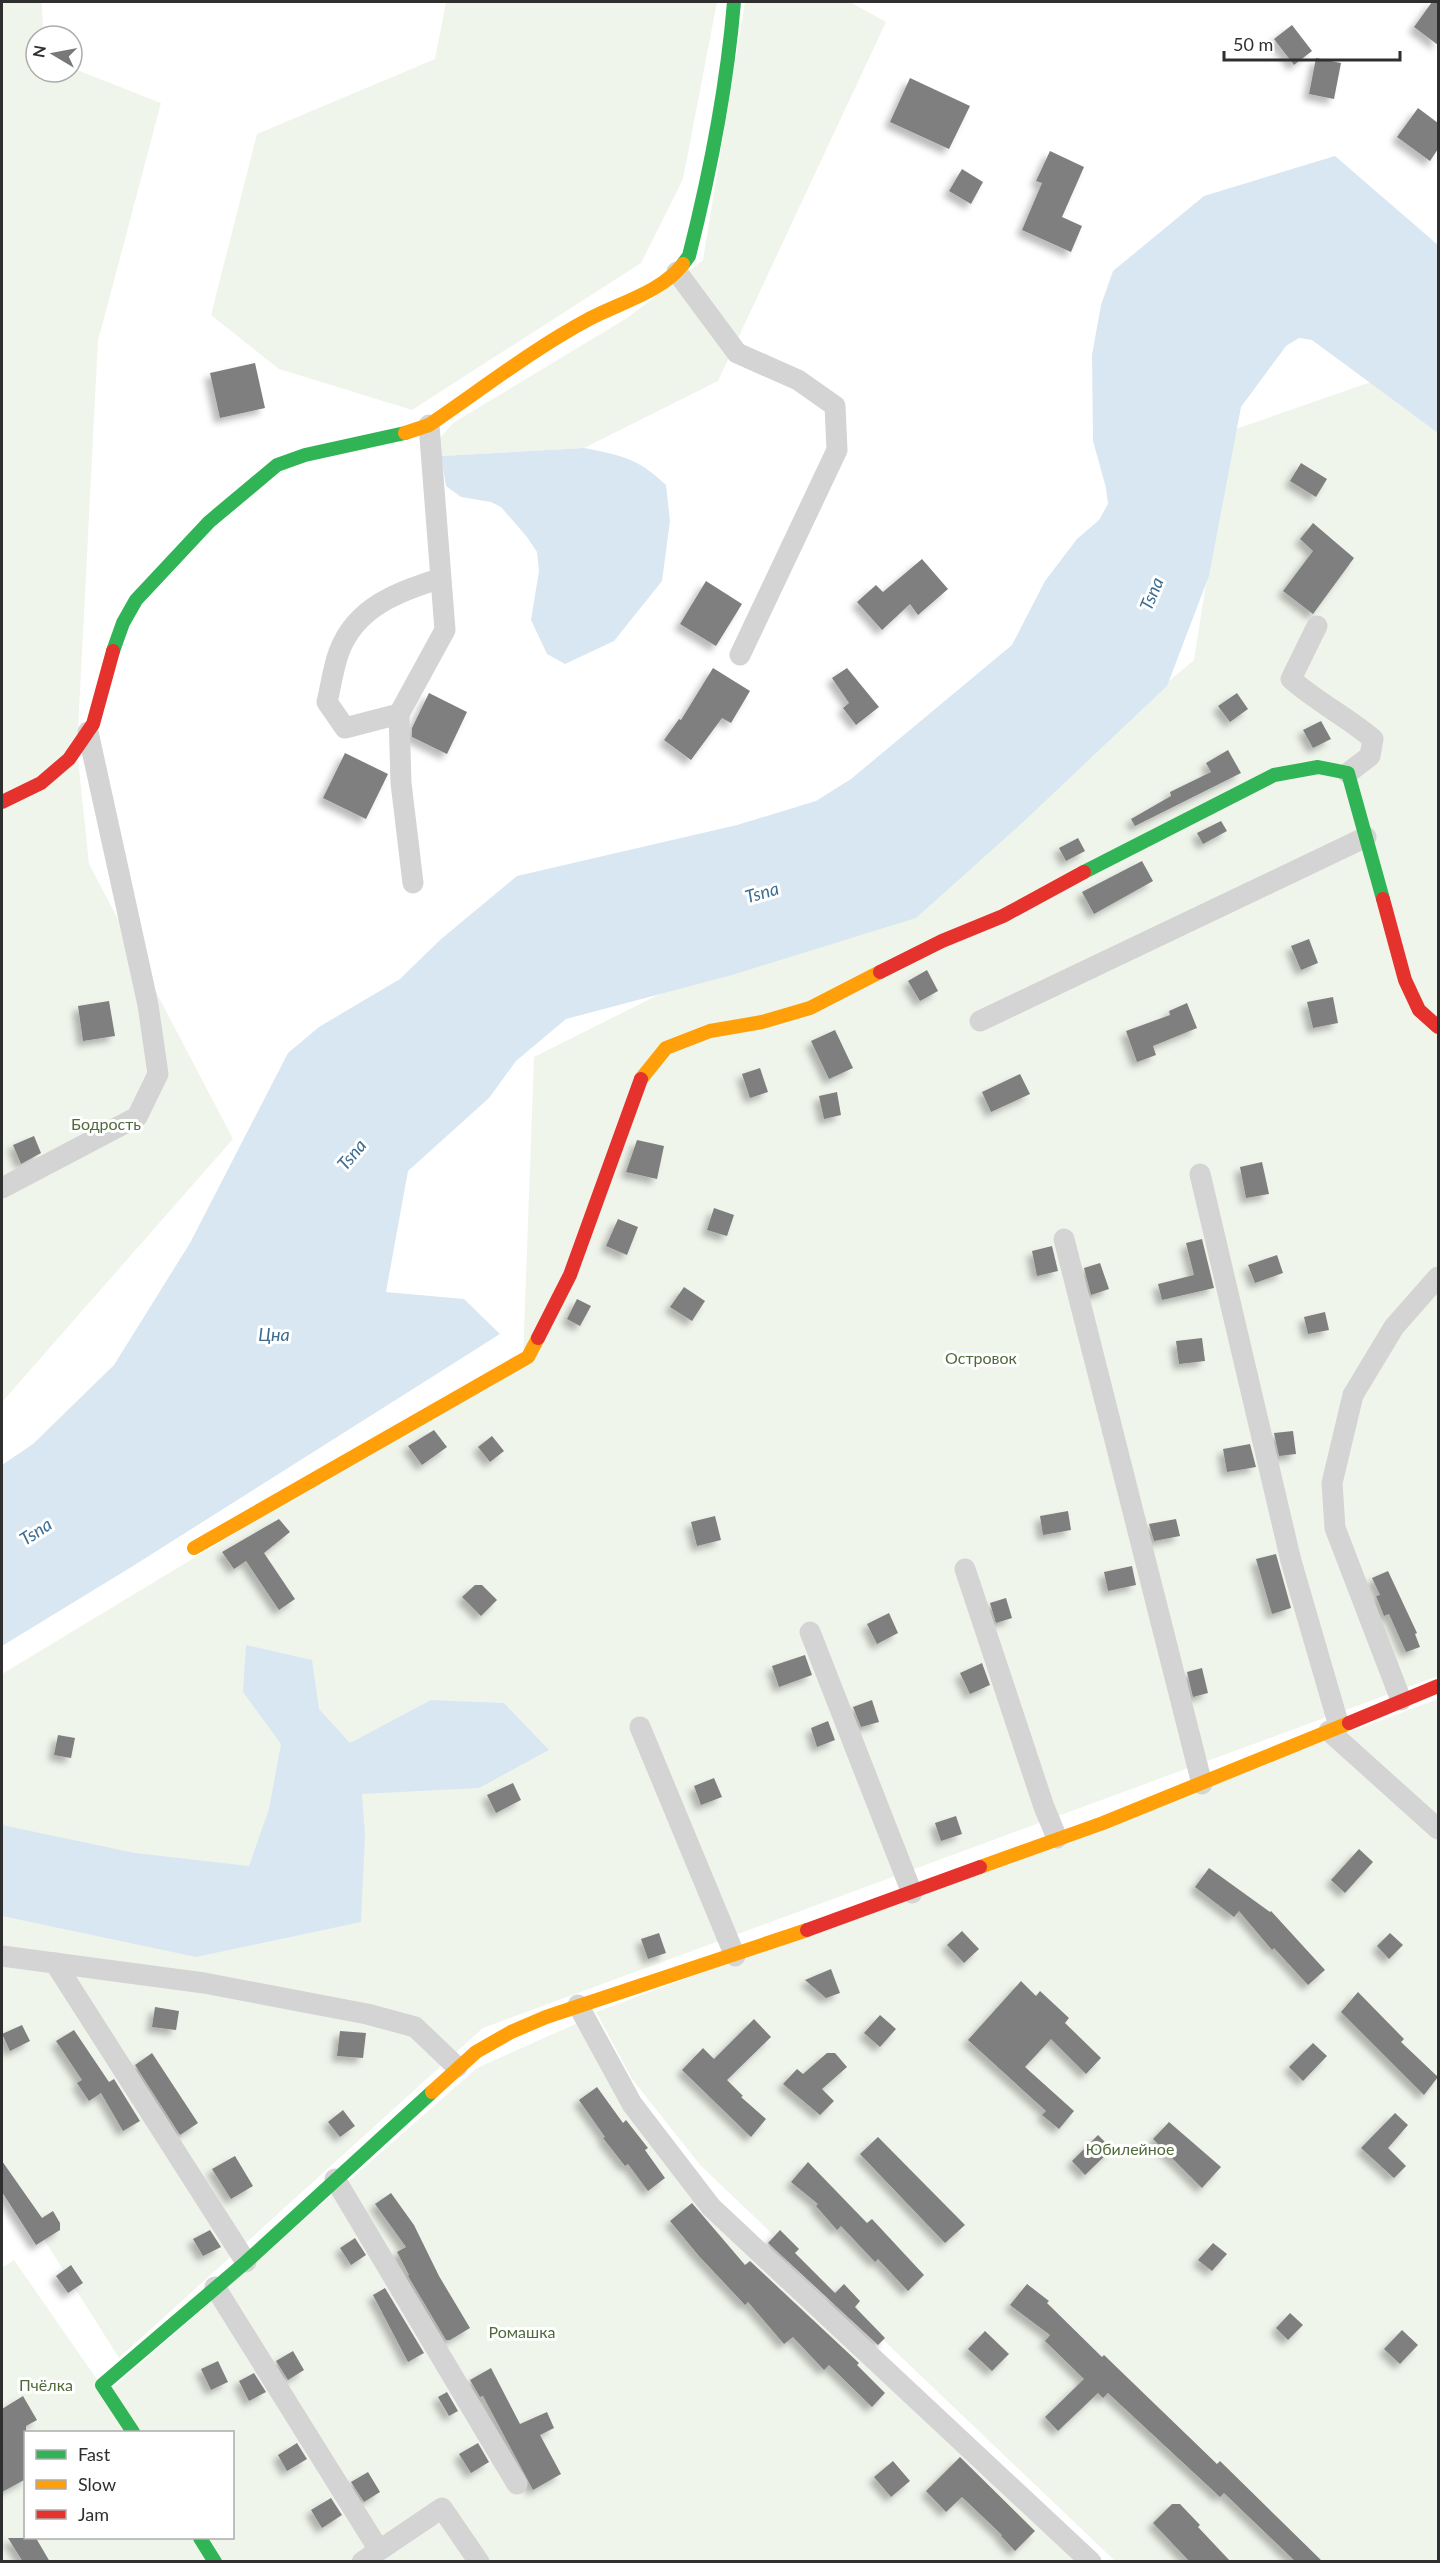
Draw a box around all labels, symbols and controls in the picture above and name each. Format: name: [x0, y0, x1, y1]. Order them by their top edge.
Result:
north arrow: [24, 24, 84, 84]
scale bar: [1224, 24, 1400, 62]
text: 50 m: [1233, 33, 1273, 55]
text: N: [28, 44, 49, 59]
water label: Tsna: [1134, 574, 1168, 614]
water label: Tsna: [742, 877, 781, 907]
park label: Бодрость: [71, 1114, 141, 1133]
water label: Tsna: [332, 1134, 371, 1174]
water label: Цна: [258, 1323, 290, 1345]
park label: Островок: [945, 1348, 1018, 1367]
water label: Tsna: [15, 1513, 56, 1550]
park label: Юбилейное: [1086, 2139, 1174, 2158]
park label: Ромашка: [489, 2322, 555, 2341]
park label: Пчёлка: [19, 2375, 73, 2394]
legend: [24, 2431, 234, 2539]
text: Fast: [78, 2443, 111, 2465]
text: Slow: [78, 2473, 116, 2495]
text: Jam: [78, 2503, 109, 2525]

